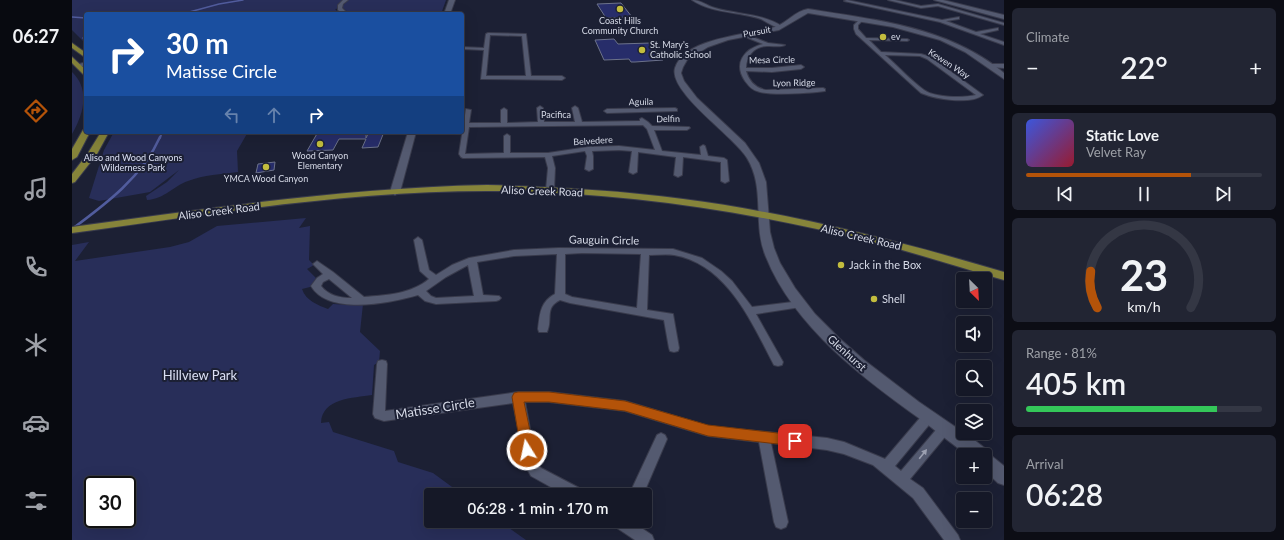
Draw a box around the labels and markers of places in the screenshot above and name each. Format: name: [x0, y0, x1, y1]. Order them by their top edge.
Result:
marker: Coast Hills Community Church: [615, 4, 625, 14]
place label: Coast Hills Community Church: [582, 15, 658, 36]
place label: ev: [891, 31, 901, 42]
marker: ev: [878, 32, 888, 42]
place label: St. Mary's Catholic School: [650, 39, 711, 60]
marker: St. Mary's Catholic School: [637, 45, 647, 55]
marker: Wood Canyon Elementary: [315, 139, 325, 149]
place label: Wood Canyon Elementary: [292, 150, 348, 171]
marker: YMCA Wood Canyon: [261, 162, 271, 172]
place label: YMCA Wood Canyon: [224, 173, 308, 184]
place label: Jack in the Box: [849, 258, 922, 271]
marker: Jack in the Box: [836, 260, 846, 270]
place label: Shell: [882, 292, 905, 305]
marker: Shell: [869, 294, 879, 304]
pin: [778, 424, 812, 458]

